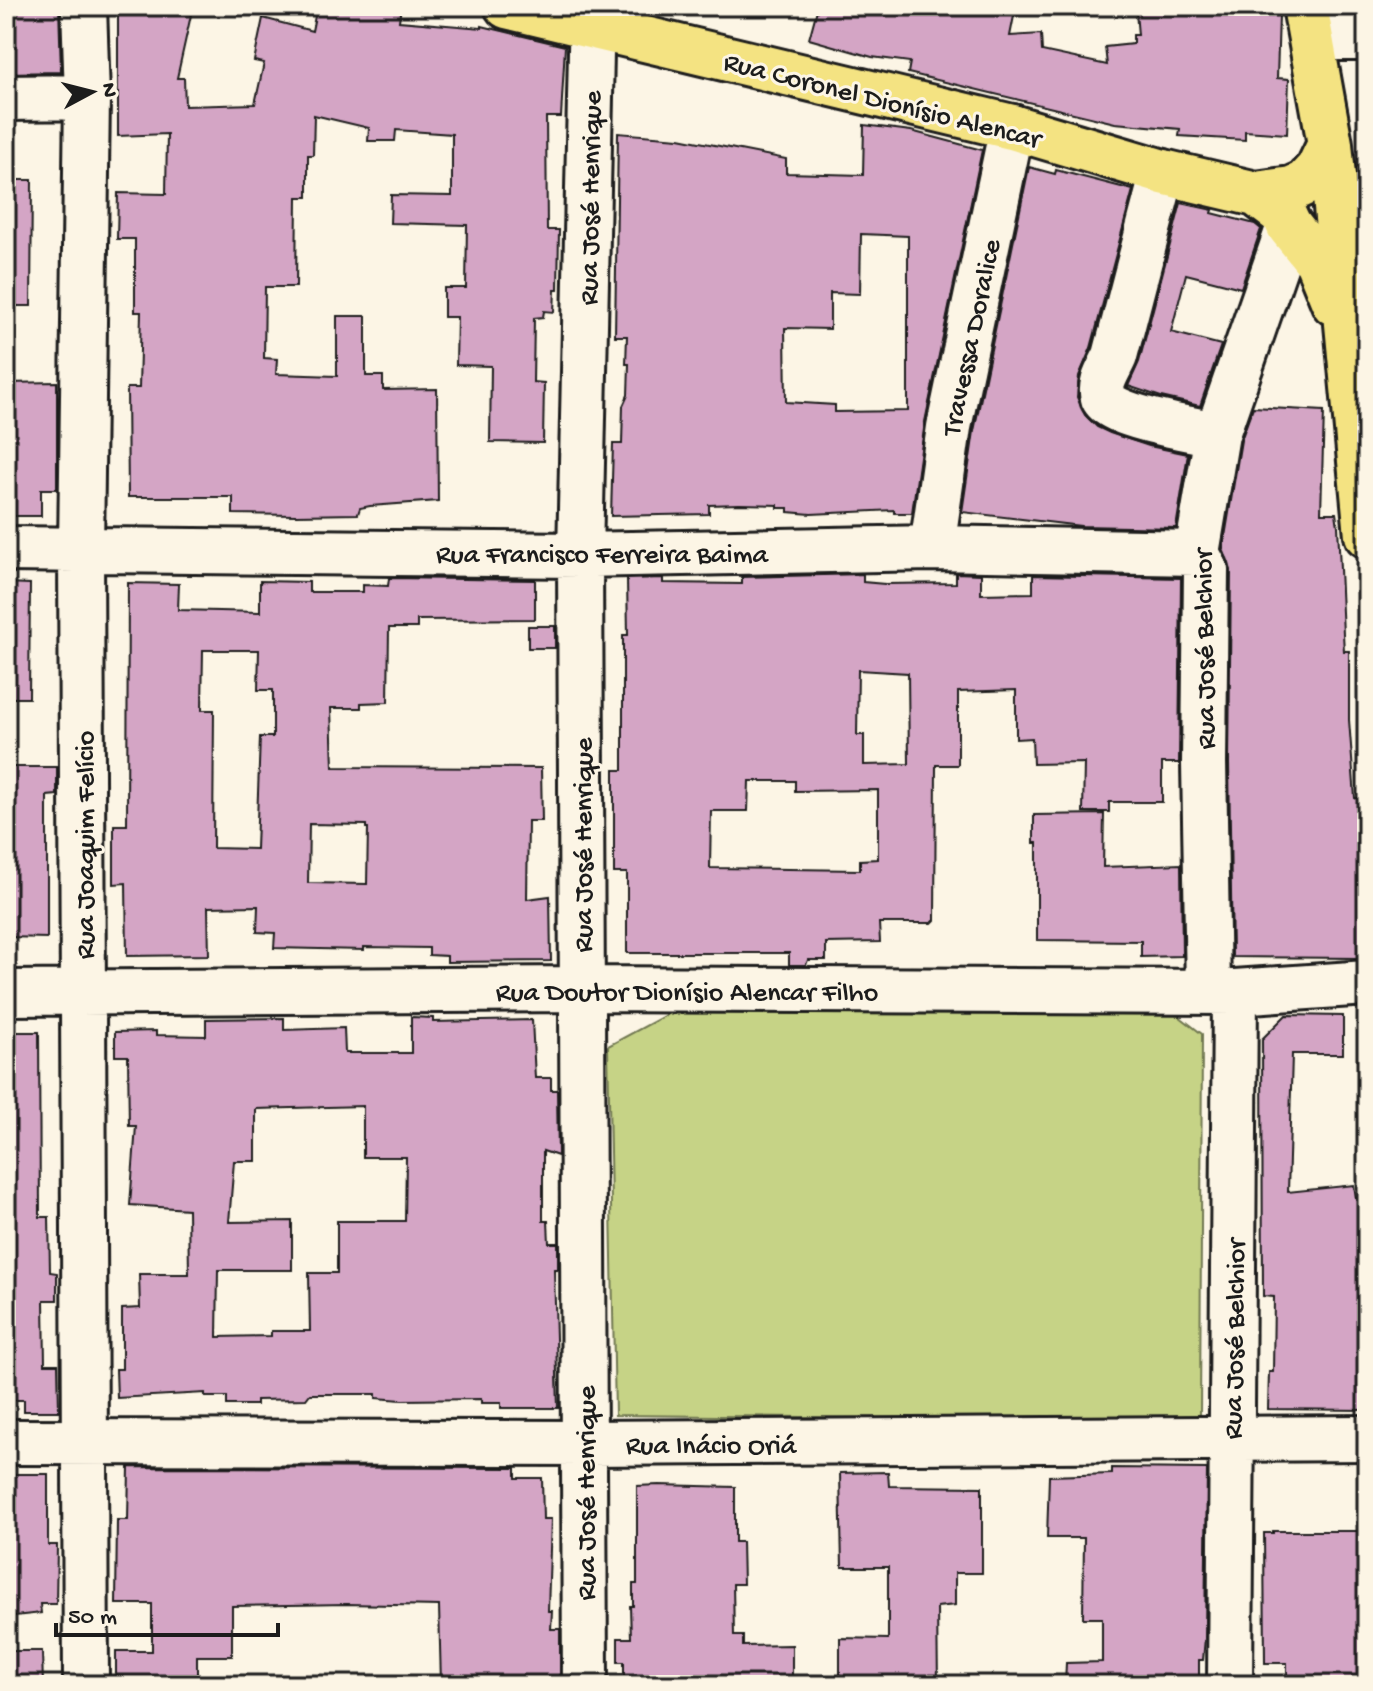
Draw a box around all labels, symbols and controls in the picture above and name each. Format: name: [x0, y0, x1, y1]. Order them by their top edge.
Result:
street label: Rua Coronel Dionísio Alencar: [720, 47, 1046, 158]
north arrow: [52, 52, 132, 132]
text: N: [94, 81, 122, 99]
street label: Rua José Henrique: [574, 90, 611, 306]
street label: Travessa Doralice: [936, 236, 1010, 441]
street label: Rua Francisco Ferreira Baima: [436, 540, 770, 573]
street label: Rua José Belchior: [1188, 546, 1225, 750]
street label: Rua Joaquim Felício: [71, 731, 104, 959]
street label: Rua José Henrique: [569, 737, 602, 952]
street label: Rua Doutor Dionísio Alencar Filho: [496, 978, 878, 1011]
street label: Rua José Belchior: [1218, 1236, 1255, 1440]
street label: Rua José Henrique: [572, 1385, 605, 1600]
street label: Rua Inácio Oriá: [626, 1431, 798, 1464]
scale bar: [56, 1587, 278, 1637]
text: 50 m: [68, 1604, 117, 1633]

